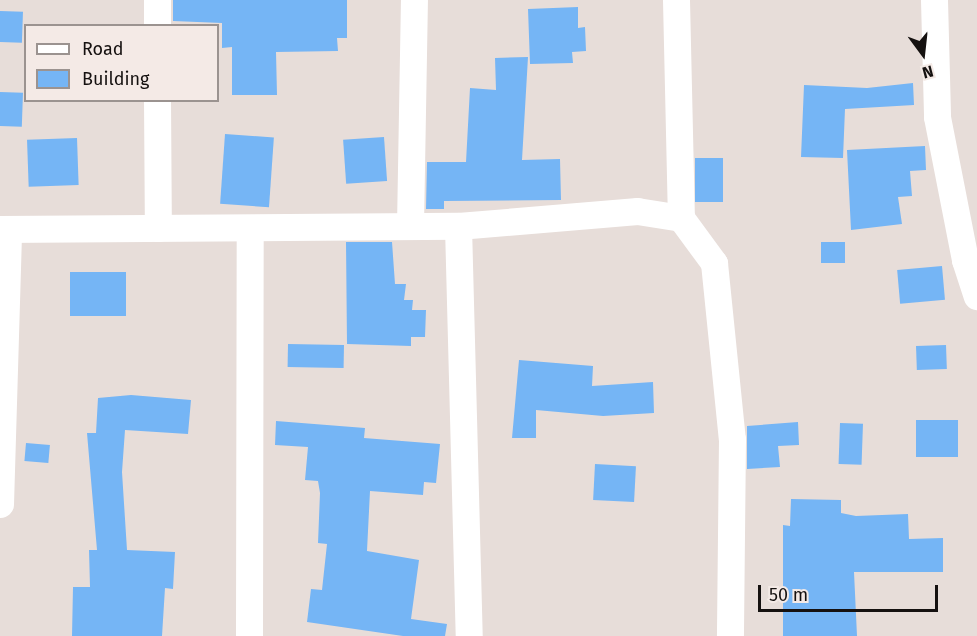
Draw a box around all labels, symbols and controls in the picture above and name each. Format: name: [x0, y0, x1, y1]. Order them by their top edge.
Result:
legend: [24, 24, 219, 102]
north arrow: [893, 24, 953, 84]
text: Road: [82, 38, 124, 60]
text: N: [920, 61, 935, 82]
text: Building: [82, 68, 149, 90]
scale bar: [761, 573, 941, 611]
text: 50 m: [769, 584, 808, 606]

